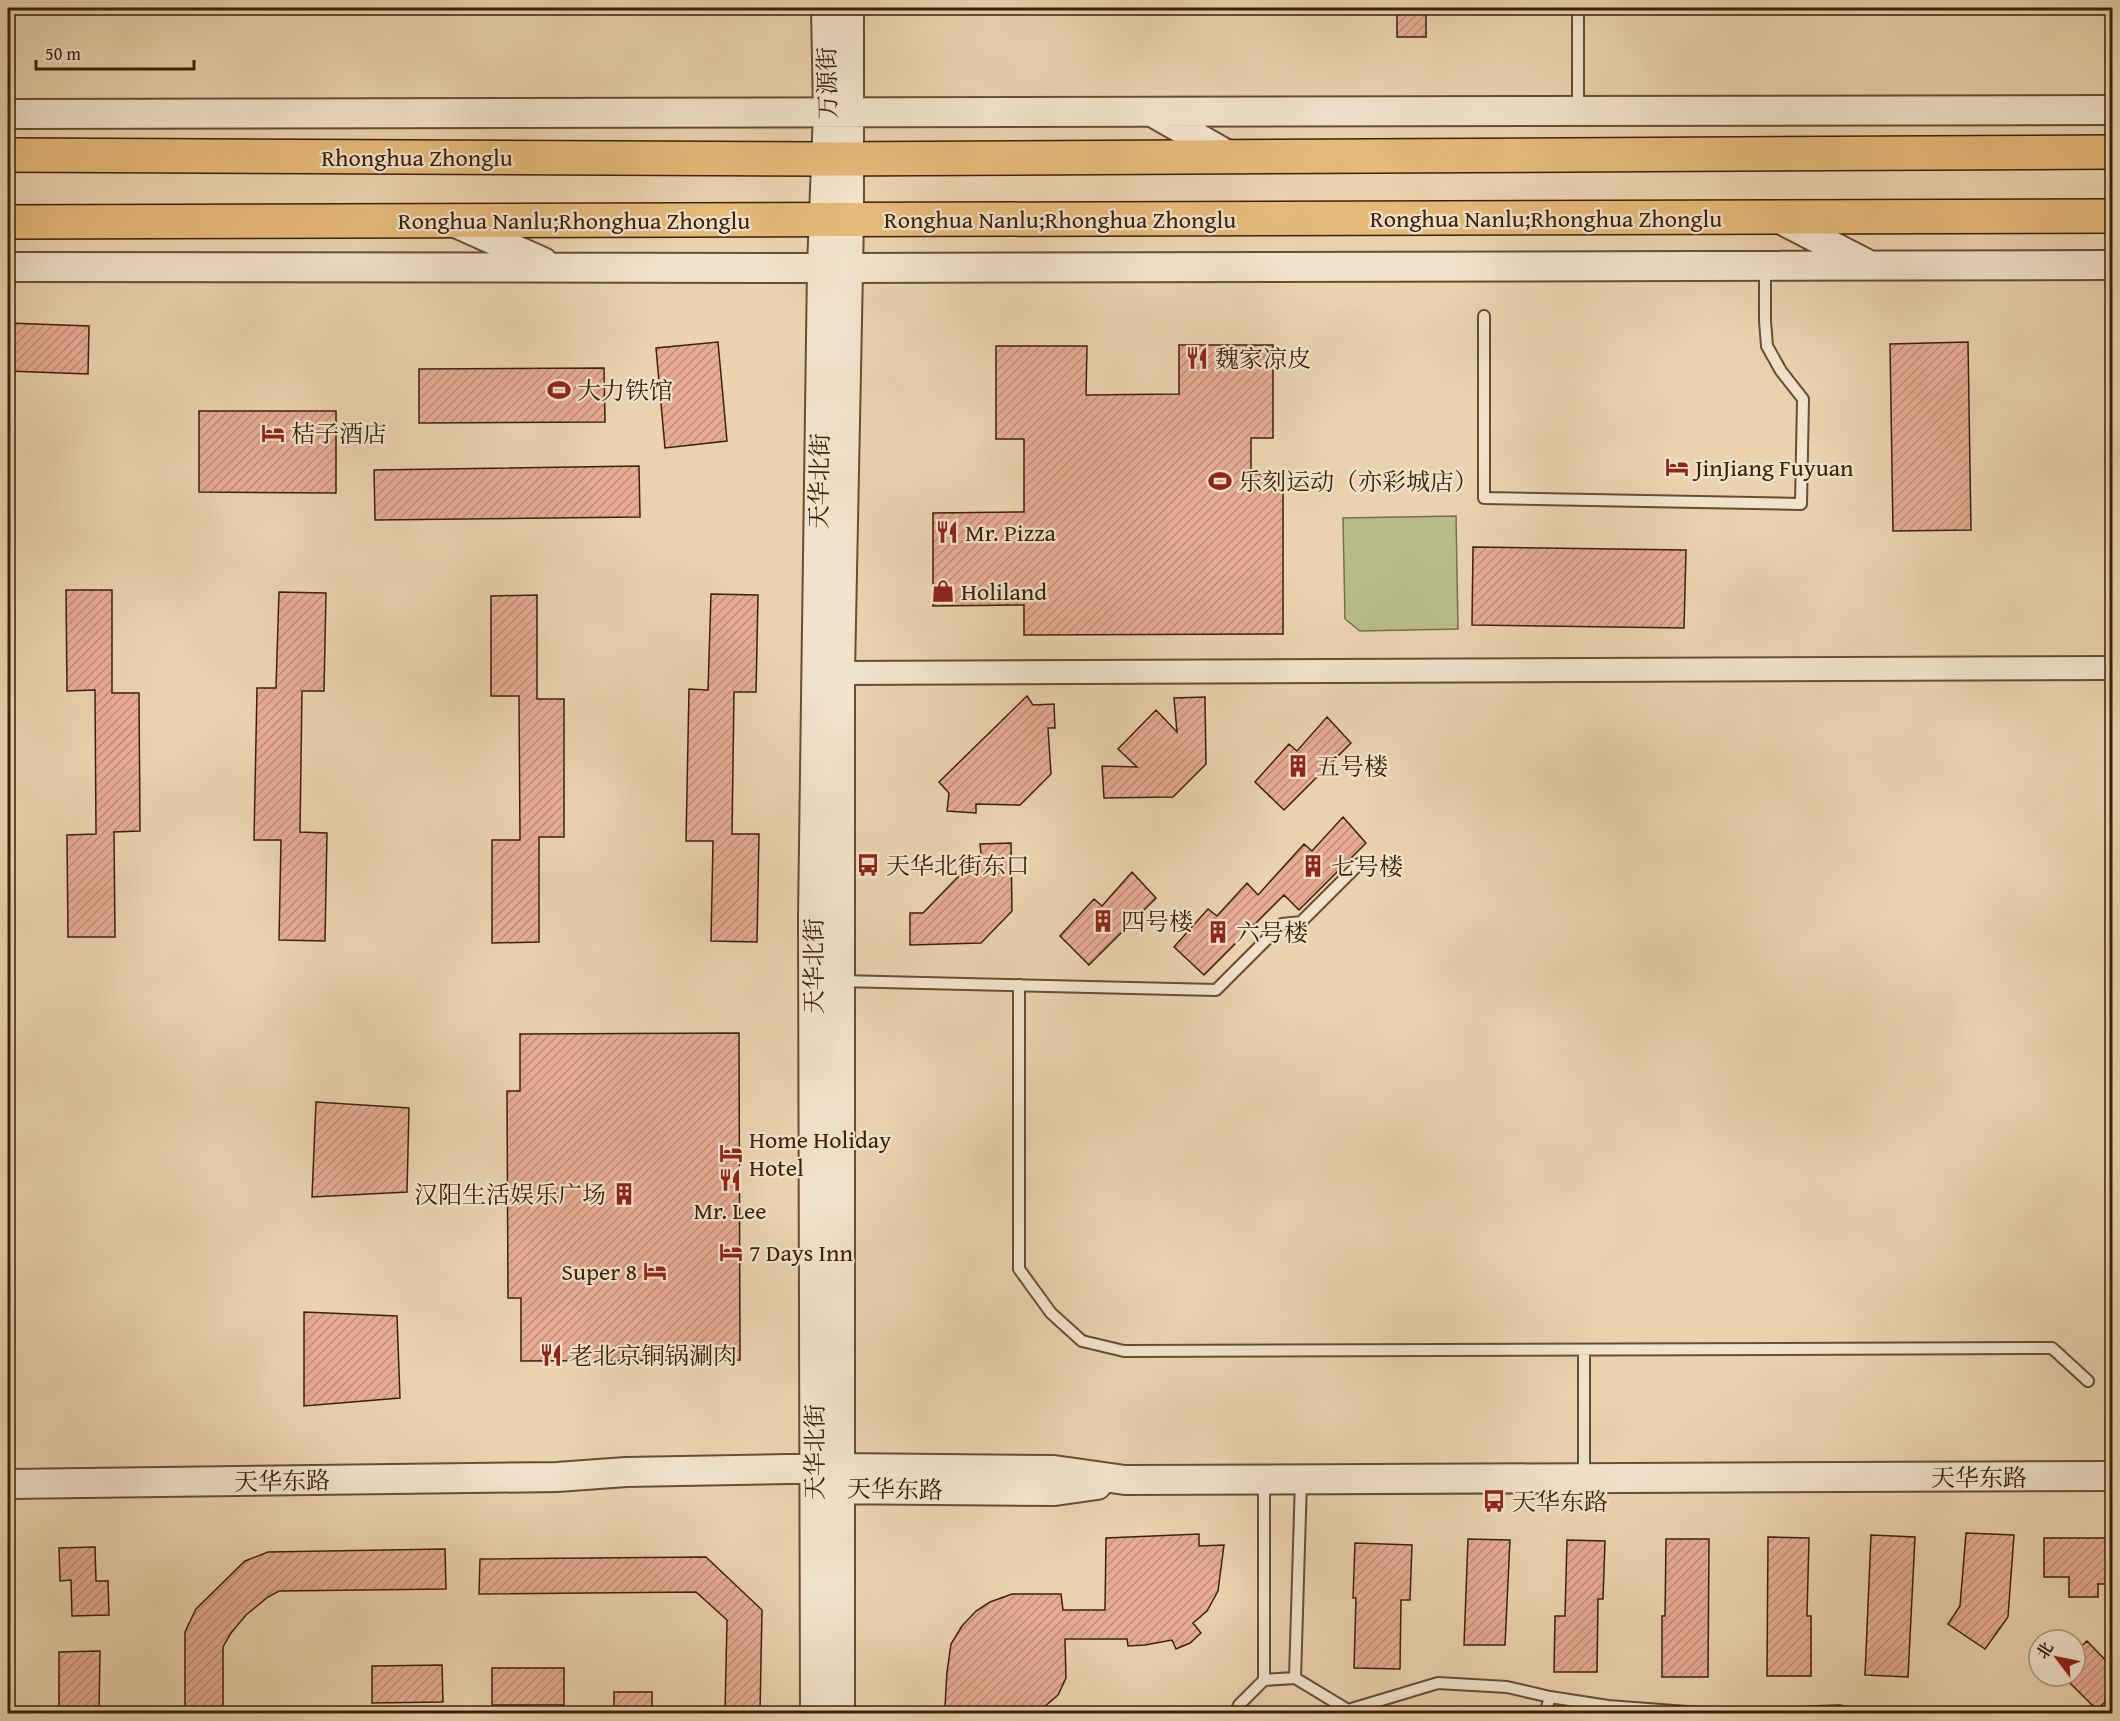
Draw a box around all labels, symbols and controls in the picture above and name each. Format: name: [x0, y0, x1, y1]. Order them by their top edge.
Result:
scale bar: [36, 33, 194, 71]
text: 50 m: [45, 40, 81, 67]
street label: 万源街: [809, 47, 845, 119]
street label: Rhonghua Zhonglu: [321, 140, 513, 175]
street label: Ronghua Nanlu;Rhonghua Zhonglu: [1370, 201, 1722, 236]
street label: Ronghua Nanlu;Rhonghua Zhonglu: [884, 202, 1236, 237]
street label: Ronghua Nanlu;Rhonghua Zhonglu: [398, 203, 750, 238]
place label: 魏家凉皮: [1215, 341, 1311, 376]
restaurant icon: 魏家凉皮: [1184, 345, 1210, 371]
place label: 大力铁馆: [577, 373, 673, 408]
sports icon: 大力铁馆: [546, 377, 572, 403]
place label: 桔子酒店: [291, 416, 387, 451]
hotel icon: 桔子酒店: [260, 420, 286, 446]
street label: 天华北街: [801, 433, 837, 529]
place label: JinJiang Fuyuan: [1692, 450, 1854, 485]
hotel icon: JinJiang Fuyuan: [1664, 454, 1690, 480]
place label: 乐刻运动（亦彩城店）: [1238, 464, 1478, 499]
sports icon: 乐刻运动（亦彩城店）: [1207, 468, 1233, 494]
place label: Mr. Pizza: [965, 515, 1057, 550]
restaurant icon: Mr. Pizza: [934, 519, 960, 545]
place label: Holiland: [961, 574, 1047, 609]
shop icon: Holiland: [930, 578, 956, 604]
place label: 五号楼: [1316, 749, 1388, 784]
building icon: 五号楼: [1285, 753, 1311, 779]
place label: 天华北街东口: [886, 848, 1030, 883]
place label: 七号楼: [1331, 849, 1403, 884]
bus stop icon: 天华北街东口: [855, 852, 881, 878]
building icon: 七号楼: [1300, 853, 1326, 879]
place label: 四号楼: [1121, 904, 1193, 939]
building icon: 四号楼: [1090, 908, 1116, 934]
place label: 六号楼: [1236, 915, 1308, 950]
street label: 天华北街: [796, 918, 831, 1014]
building icon: 六号楼: [1205, 919, 1231, 945]
place label: Home Holiday Hotel: [749, 1122, 891, 1185]
hotel icon: Home Holiday Hotel: [718, 1140, 744, 1166]
restaurant icon: Mr. Lee: [717, 1167, 743, 1193]
place label: 汉阳生活娱乐广场: [414, 1177, 606, 1212]
building icon: 汉阳生活娱乐广场: [611, 1181, 637, 1207]
place label: Mr. Lee: [693, 1193, 767, 1228]
place label: 7 Days Inn: [749, 1235, 853, 1270]
hotel icon: 7 Days Inn: [718, 1239, 744, 1265]
place label: Super 8: [561, 1254, 637, 1289]
hotel icon: Super 8: [642, 1258, 668, 1284]
place label: 老北京铜锅涮肉: [569, 1338, 737, 1373]
restaurant icon: 老北京铜锅涮肉: [538, 1342, 564, 1368]
street label: 天华北街: [797, 1404, 832, 1500]
street label: 天华东路: [1931, 1460, 2027, 1495]
street label: 天华东路: [234, 1463, 330, 1499]
street label: 天华东路: [847, 1471, 943, 1507]
place label: 天华东路: [1512, 1484, 1608, 1519]
bus stop icon: 天华东路: [1481, 1488, 1507, 1514]
north arrow: [2027, 1628, 2087, 1688]
text: 北: [2030, 1637, 2059, 1663]

